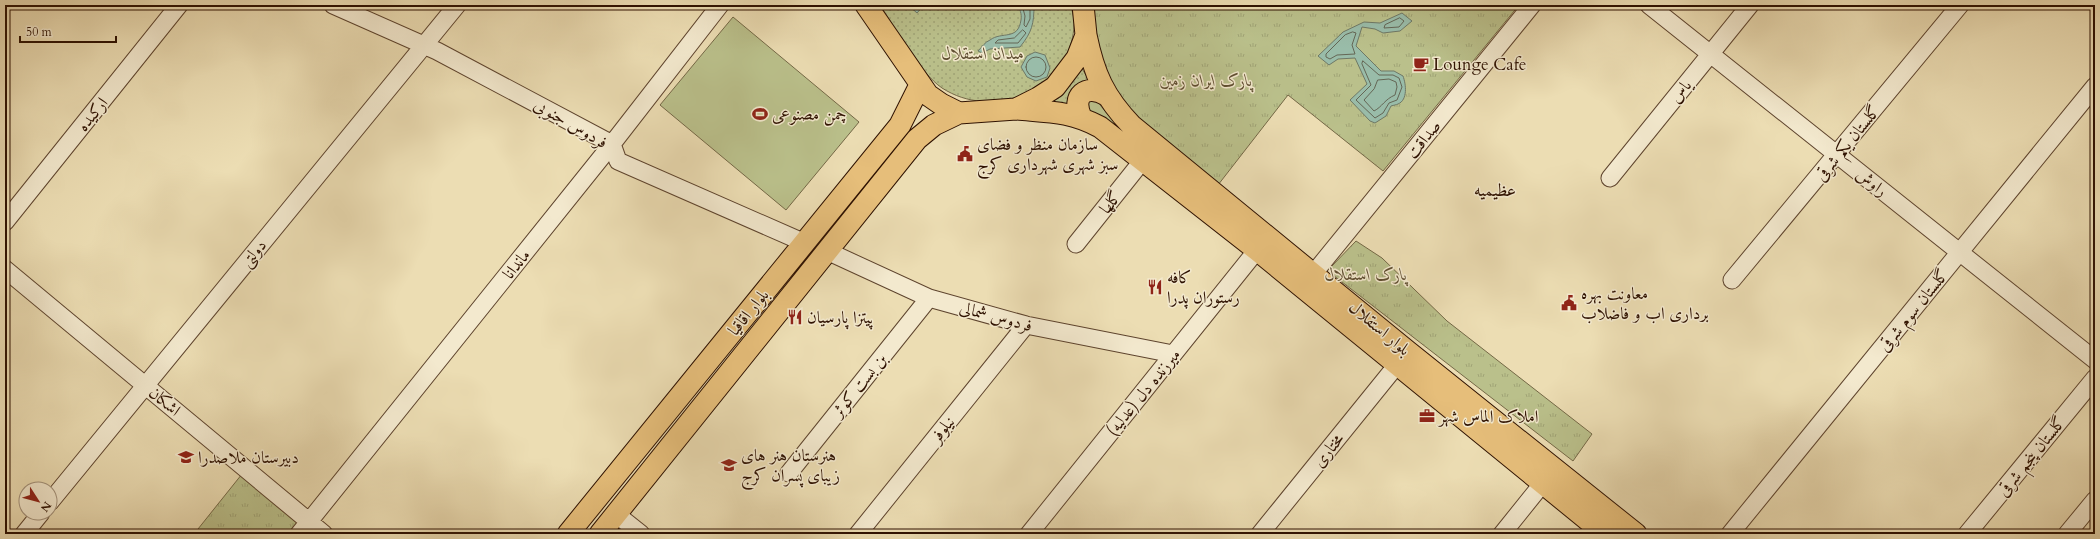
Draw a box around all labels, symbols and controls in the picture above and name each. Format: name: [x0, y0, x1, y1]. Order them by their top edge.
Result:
scale bar: [20, 18, 116, 44]
text: 50 m: [26, 24, 53, 40]
park label: میدان استقلال: [942, 42, 1024, 65]
place label: Lounge Cafe: [1433, 53, 1527, 76]
cafe icon: Lounge Cafe: [1412, 55, 1430, 73]
park label: پارک ایران زمین: [1160, 69, 1254, 93]
street label: یاس: [1664, 74, 1697, 108]
street label: ارکیده: [72, 92, 113, 136]
street label: فردوس جنوبی: [529, 93, 612, 155]
street label: گلستان یکم شرقی: [1809, 100, 1888, 189]
place label: چمن مصنوعی: [772, 103, 847, 126]
sports icon: چمن مصنوعی: [751, 105, 769, 123]
street label: صداقت: [1401, 115, 1446, 163]
place label: سازمان منظر و فضای سبز شهری شهرداری کرج: [977, 133, 1118, 179]
public building icon: سازمان منظر و فضای سبز شهری شهرداری کرج: [956, 145, 974, 163]
street label: راوش: [1851, 163, 1892, 202]
district label: عظیمیه: [1474, 178, 1516, 203]
street label: گلها: [1094, 186, 1127, 219]
street label: دولتی: [235, 235, 272, 272]
street label: ماندانا: [497, 244, 536, 284]
park label: پارک استقلال: [1325, 263, 1409, 287]
street label: گلستان سوم شرقی: [1873, 264, 1956, 358]
place label: کافه رستوران پدرا: [1167, 266, 1240, 309]
restaurant icon: کافه رستوران پدرا: [1146, 278, 1164, 296]
place label: معاونت بهره برداری اب و فاضلاب: [1581, 282, 1708, 325]
street label: بلوار اقاقیا: [723, 284, 774, 340]
public building icon: معاونت بهره برداری اب و فاضلاب: [1560, 294, 1578, 312]
street label: فردوس شمالی: [957, 296, 1035, 337]
street label: بلوار استقلال: [1344, 296, 1415, 361]
place label: پیتزا پارسیان: [807, 306, 874, 330]
restaurant icon: پیتزا پارسیان: [786, 308, 804, 326]
street label: میرزنده دل (عدلیه): [1101, 344, 1186, 441]
street label: بن بست کوثر: [825, 348, 892, 424]
street label: اشکان: [144, 381, 186, 422]
place label: املاک الماس شهر: [1437, 405, 1539, 428]
office icon: املاک الماس شهر: [1418, 407, 1436, 425]
street label: نیلوفر: [923, 411, 960, 449]
street label: گلستان پنجم شرقی: [1992, 411, 2074, 504]
street label: مختاری: [1307, 428, 1350, 472]
place label: هنرستان هنر های زیبای پسران کرج: [741, 444, 840, 490]
place label: دبیرستان ملاصدرا: [198, 446, 299, 469]
school or university icon: دبیرستان ملاصدرا: [177, 448, 195, 466]
school or university icon: هنرستان هنر های زیبای پسران کرج: [720, 456, 738, 474]
north arrow: [18, 481, 58, 521]
text: N: [37, 498, 55, 515]

